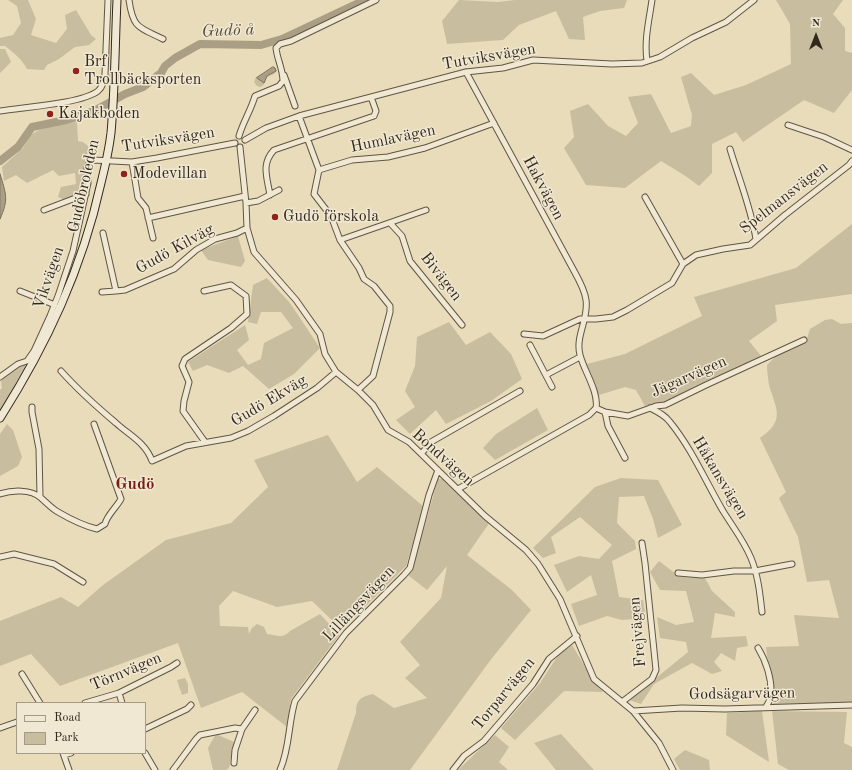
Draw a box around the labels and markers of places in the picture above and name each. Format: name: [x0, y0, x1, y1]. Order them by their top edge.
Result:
place label: Brf Trollbäcksporten: [84, 52, 201, 90]
marker: Brf Trollbäcksporten: [71, 66, 81, 76]
place label: Kajakboden: [58, 104, 140, 124]
marker: Kajakboden: [45, 109, 55, 119]
place label: Modevillan: [132, 164, 207, 184]
marker: Modevillan: [119, 169, 129, 179]
place label: Gudö förskola: [283, 207, 379, 227]
marker: Gudö förskola: [270, 212, 280, 222]

